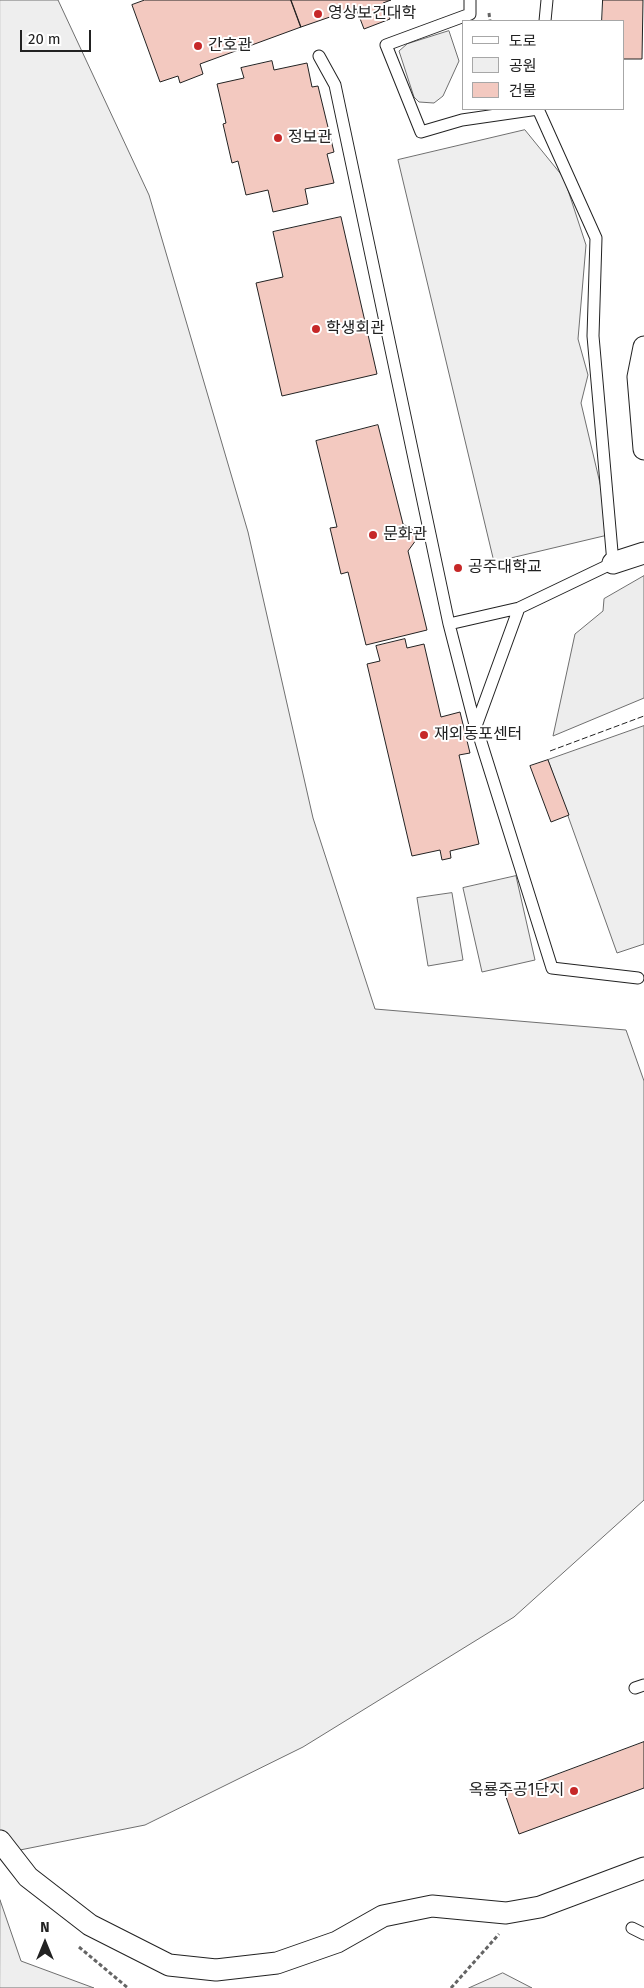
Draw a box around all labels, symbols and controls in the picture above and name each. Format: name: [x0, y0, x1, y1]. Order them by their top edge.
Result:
place label: 영상보건대학: [328, 4, 416, 24]
marker: 영상보건대학: [312, 8, 324, 20]
scale bar: [22, 20, 94, 52]
legend: [462, 20, 624, 110]
text: 20 m: [28, 30, 61, 48]
text: 도로: [509, 32, 537, 50]
place label: 간호관: [208, 36, 252, 56]
marker: 간호관: [192, 40, 204, 52]
text: 공원: [509, 57, 537, 75]
text: 건물: [509, 82, 537, 100]
place label: 정보관: [288, 128, 332, 148]
marker: 정보관: [272, 132, 284, 144]
place label: 학생회관: [326, 319, 385, 339]
marker: 학생회관: [310, 323, 322, 335]
place label: 문화관: [383, 525, 427, 545]
marker: 문화관: [367, 529, 379, 541]
place label: 공주대학교: [468, 558, 542, 578]
marker: 공주대학교: [452, 562, 464, 574]
place label: 재외동포센터: [434, 725, 522, 745]
marker: 재외동포센터: [418, 729, 430, 741]
place label: 옥룡주공1단지: [469, 1781, 564, 1801]
marker: 옥룡주공1단지: [568, 1785, 580, 1797]
north arrow: [20, 1918, 70, 1968]
text: N: [40, 1919, 50, 1936]

